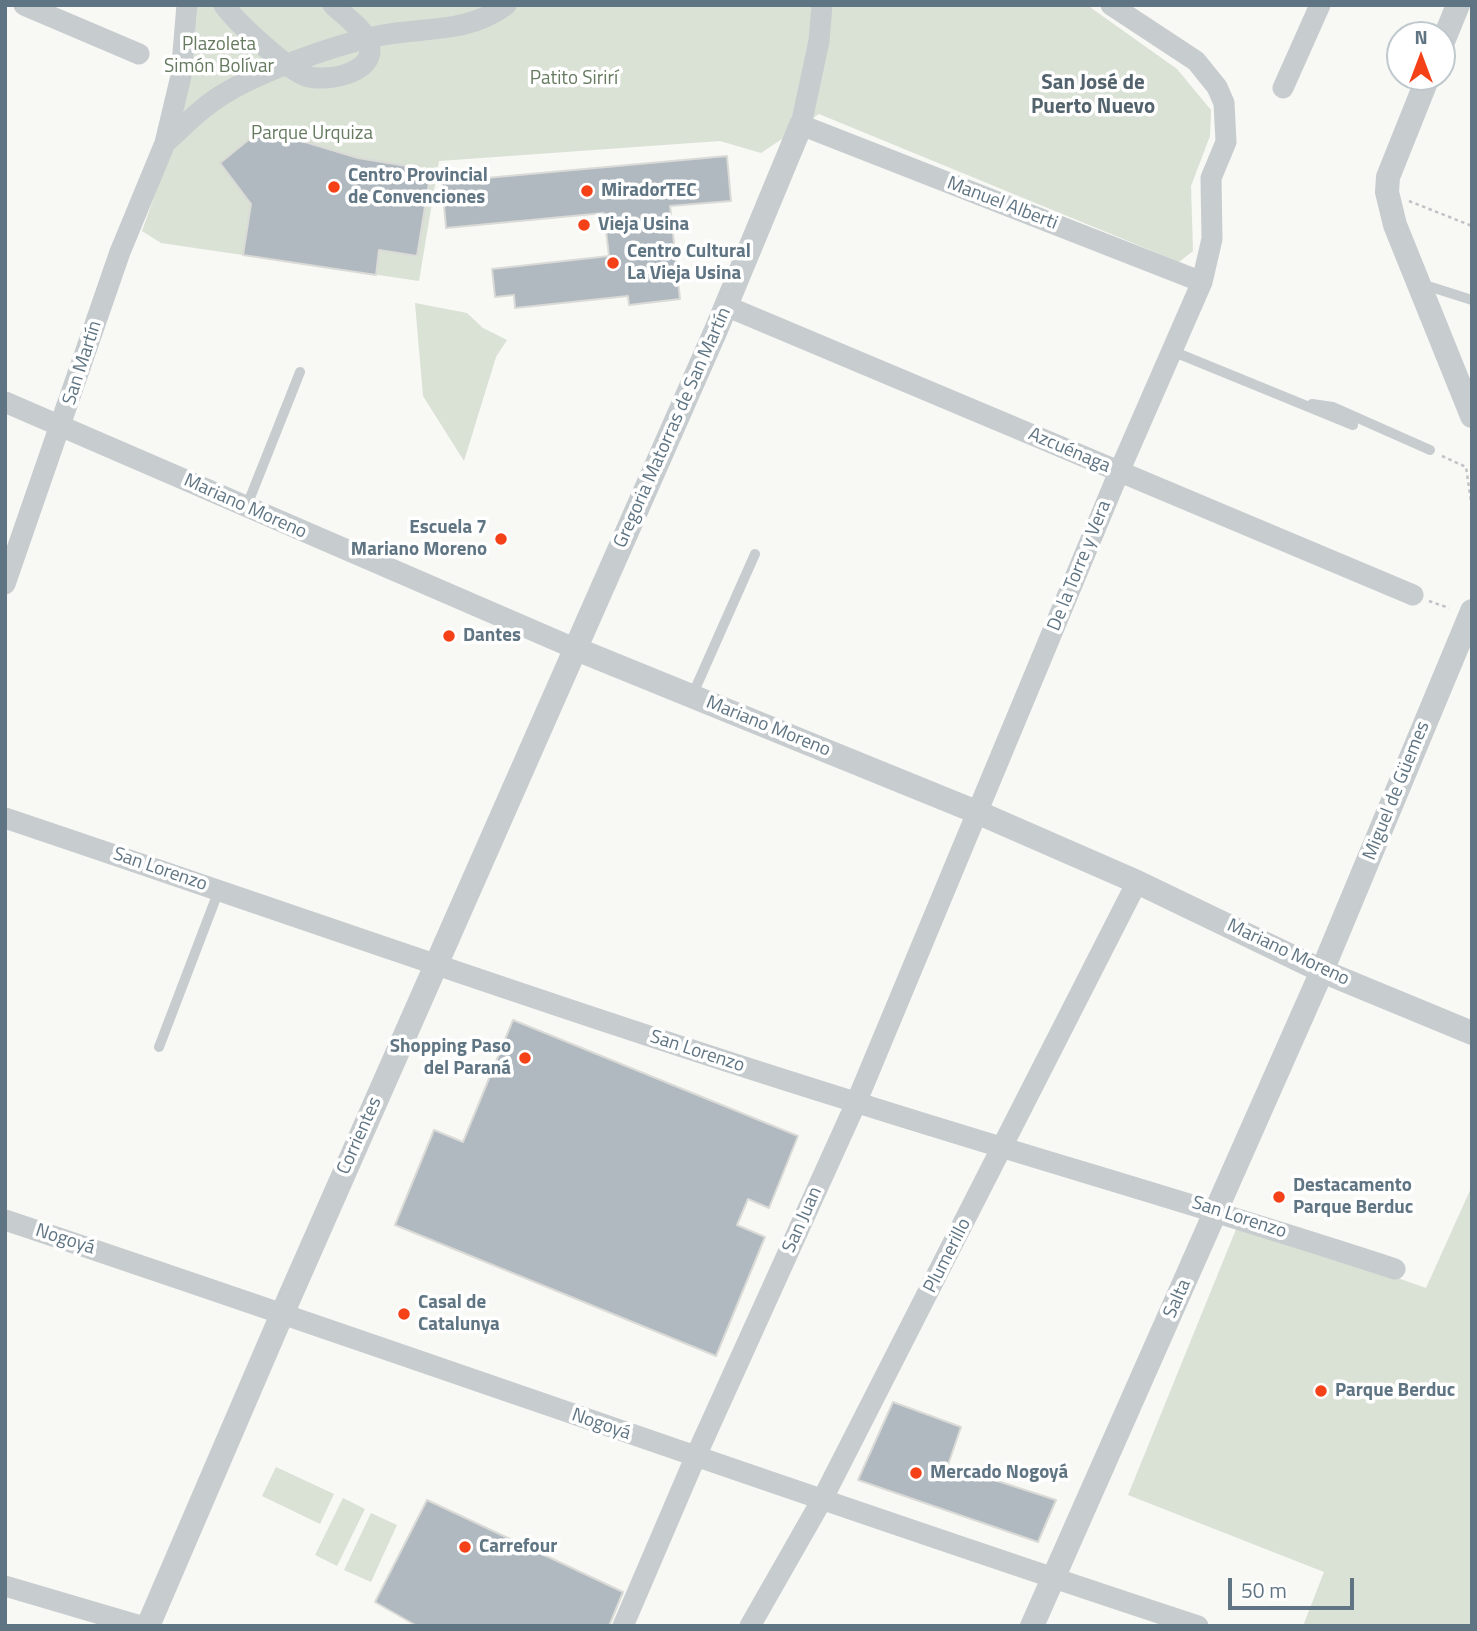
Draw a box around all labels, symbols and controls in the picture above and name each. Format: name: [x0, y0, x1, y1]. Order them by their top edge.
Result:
north arrow: [1386, 21, 1456, 91]
text: N: [1414, 22, 1428, 51]
park label: Plazoleta Simón Bolívar: [164, 34, 274, 78]
park label: Patito Sirirí: [530, 68, 618, 90]
district label: San José de Puerto Nuevo: [1031, 71, 1155, 121]
park label: Parque Urquiza: [251, 123, 373, 145]
place label: Centro Provincial de Convenciones: [348, 165, 488, 209]
street label: Manuel Alberti: [943, 172, 1061, 236]
marker: Centro Provincial de Convenciones: [326, 179, 342, 195]
place label: MiradorTEC: [601, 180, 697, 202]
marker: MiradorTEC: [579, 183, 595, 199]
place label: Vieja Usina: [598, 214, 689, 236]
marker: Vieja Usina: [576, 217, 592, 233]
place label: Centro Cultural La Vieja Usina: [627, 241, 751, 285]
marker: Centro Cultural La Vieja Usina: [605, 255, 621, 271]
street label: Gregoria Matorras de San Martín: [610, 304, 736, 552]
street label: San Martín: [59, 318, 107, 408]
street label: Azcuénaga: [1025, 424, 1113, 478]
street label: Mariano Moreno: [180, 470, 310, 544]
street label: De la Torre y Vera: [1043, 497, 1117, 635]
place label: Escuela 7 Mariano Moreno: [351, 517, 487, 561]
marker: Escuela 7 Mariano Moreno: [493, 531, 509, 547]
place label: Dantes: [463, 625, 521, 647]
marker: Dantes: [441, 628, 457, 644]
street label: Mariano Moreno: [702, 692, 834, 762]
street label: Miguel de Güemes: [1359, 718, 1435, 864]
street label: San Lorenzo: [110, 843, 210, 897]
street label: Mariano Moreno: [1223, 915, 1353, 991]
street label: San Lorenzo: [647, 1026, 747, 1078]
place label: Shopping Paso del Paraná: [390, 1036, 511, 1080]
marker: Shopping Paso del Paraná: [517, 1050, 533, 1066]
street label: Corrientes: [333, 1094, 387, 1178]
place label: Destacamento Parque Berduc: [1293, 1175, 1413, 1219]
street label: San Juan: [778, 1184, 828, 1256]
marker: Destacamento Parque Berduc: [1271, 1189, 1287, 1205]
street label: San Lorenzo: [1189, 1192, 1289, 1244]
street label: Plumerillo: [920, 1215, 976, 1297]
street label: Nogoyá: [33, 1220, 97, 1260]
street label: Salta: [1159, 1276, 1197, 1322]
place label: Casal de Catalunya: [418, 1292, 500, 1336]
marker: Casal de Catalunya: [396, 1306, 412, 1322]
place label: Parque Berduc: [1335, 1380, 1455, 1402]
marker: Parque Berduc: [1313, 1383, 1329, 1399]
street label: Nogoyá: [568, 1404, 634, 1446]
place label: Mercado Nogoyá: [930, 1462, 1068, 1484]
marker: Mercado Nogoyá: [908, 1465, 924, 1481]
place label: Carrefour: [479, 1536, 557, 1558]
marker: Carrefour: [457, 1539, 473, 1555]
scale bar: [1232, 1564, 1358, 1608]
text: 50 m: [1241, 1574, 1287, 1606]

